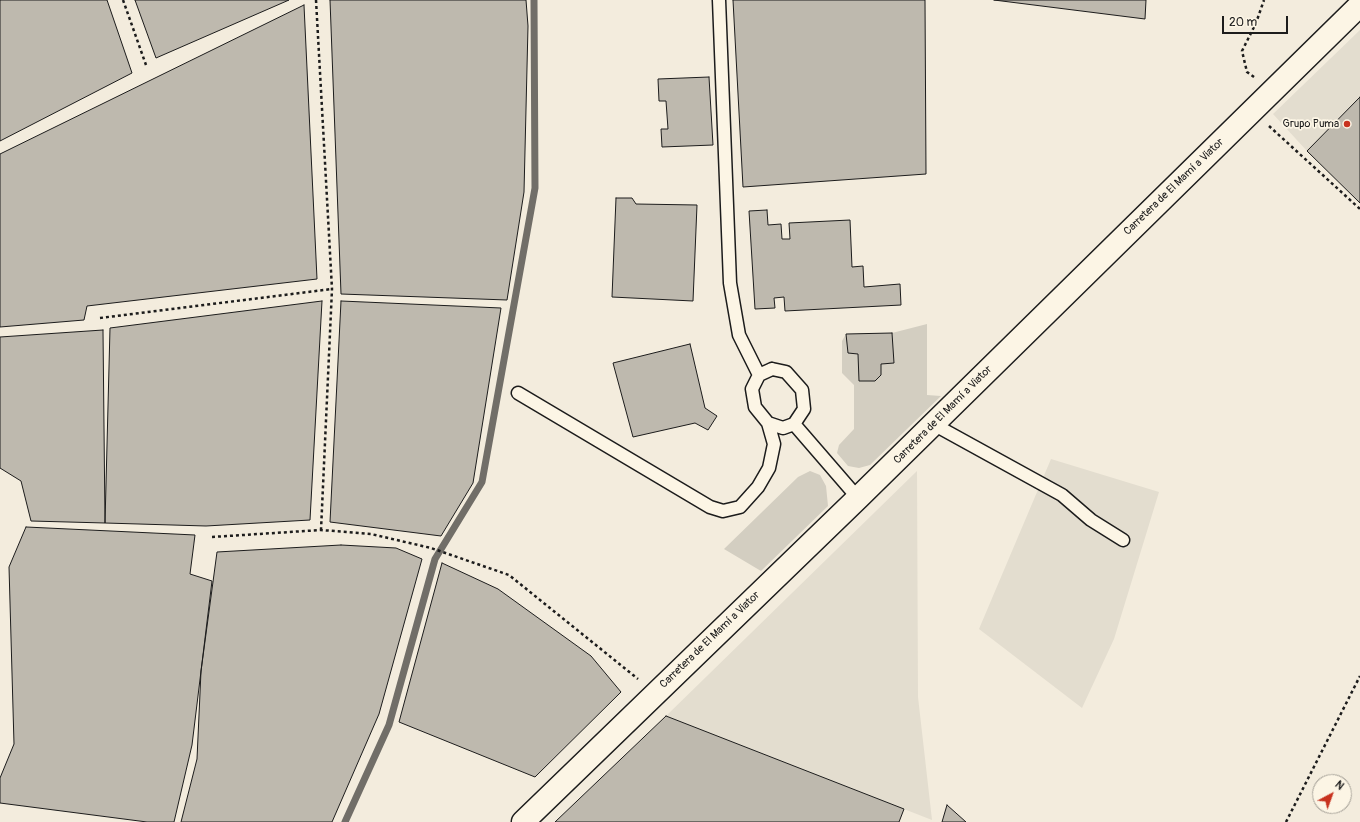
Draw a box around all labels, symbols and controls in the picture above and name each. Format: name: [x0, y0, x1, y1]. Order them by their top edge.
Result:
scale bar: [1224, 8, 1290, 34]
text: 20 m: [1229, 15, 1257, 30]
place label: Grupo Puma: [1283, 117, 1339, 131]
marker: Grupo Puma: [1342, 119, 1352, 129]
street label: Carretera de El Mamí a Viator: [1121, 136, 1227, 238]
street label: Carretera de El Mamí a Viator: [891, 363, 995, 467]
street label: Carretera de El Mamí a Viator: [657, 589, 763, 691]
north arrow: [1312, 774, 1352, 814]
text: N: [1332, 778, 1347, 793]

